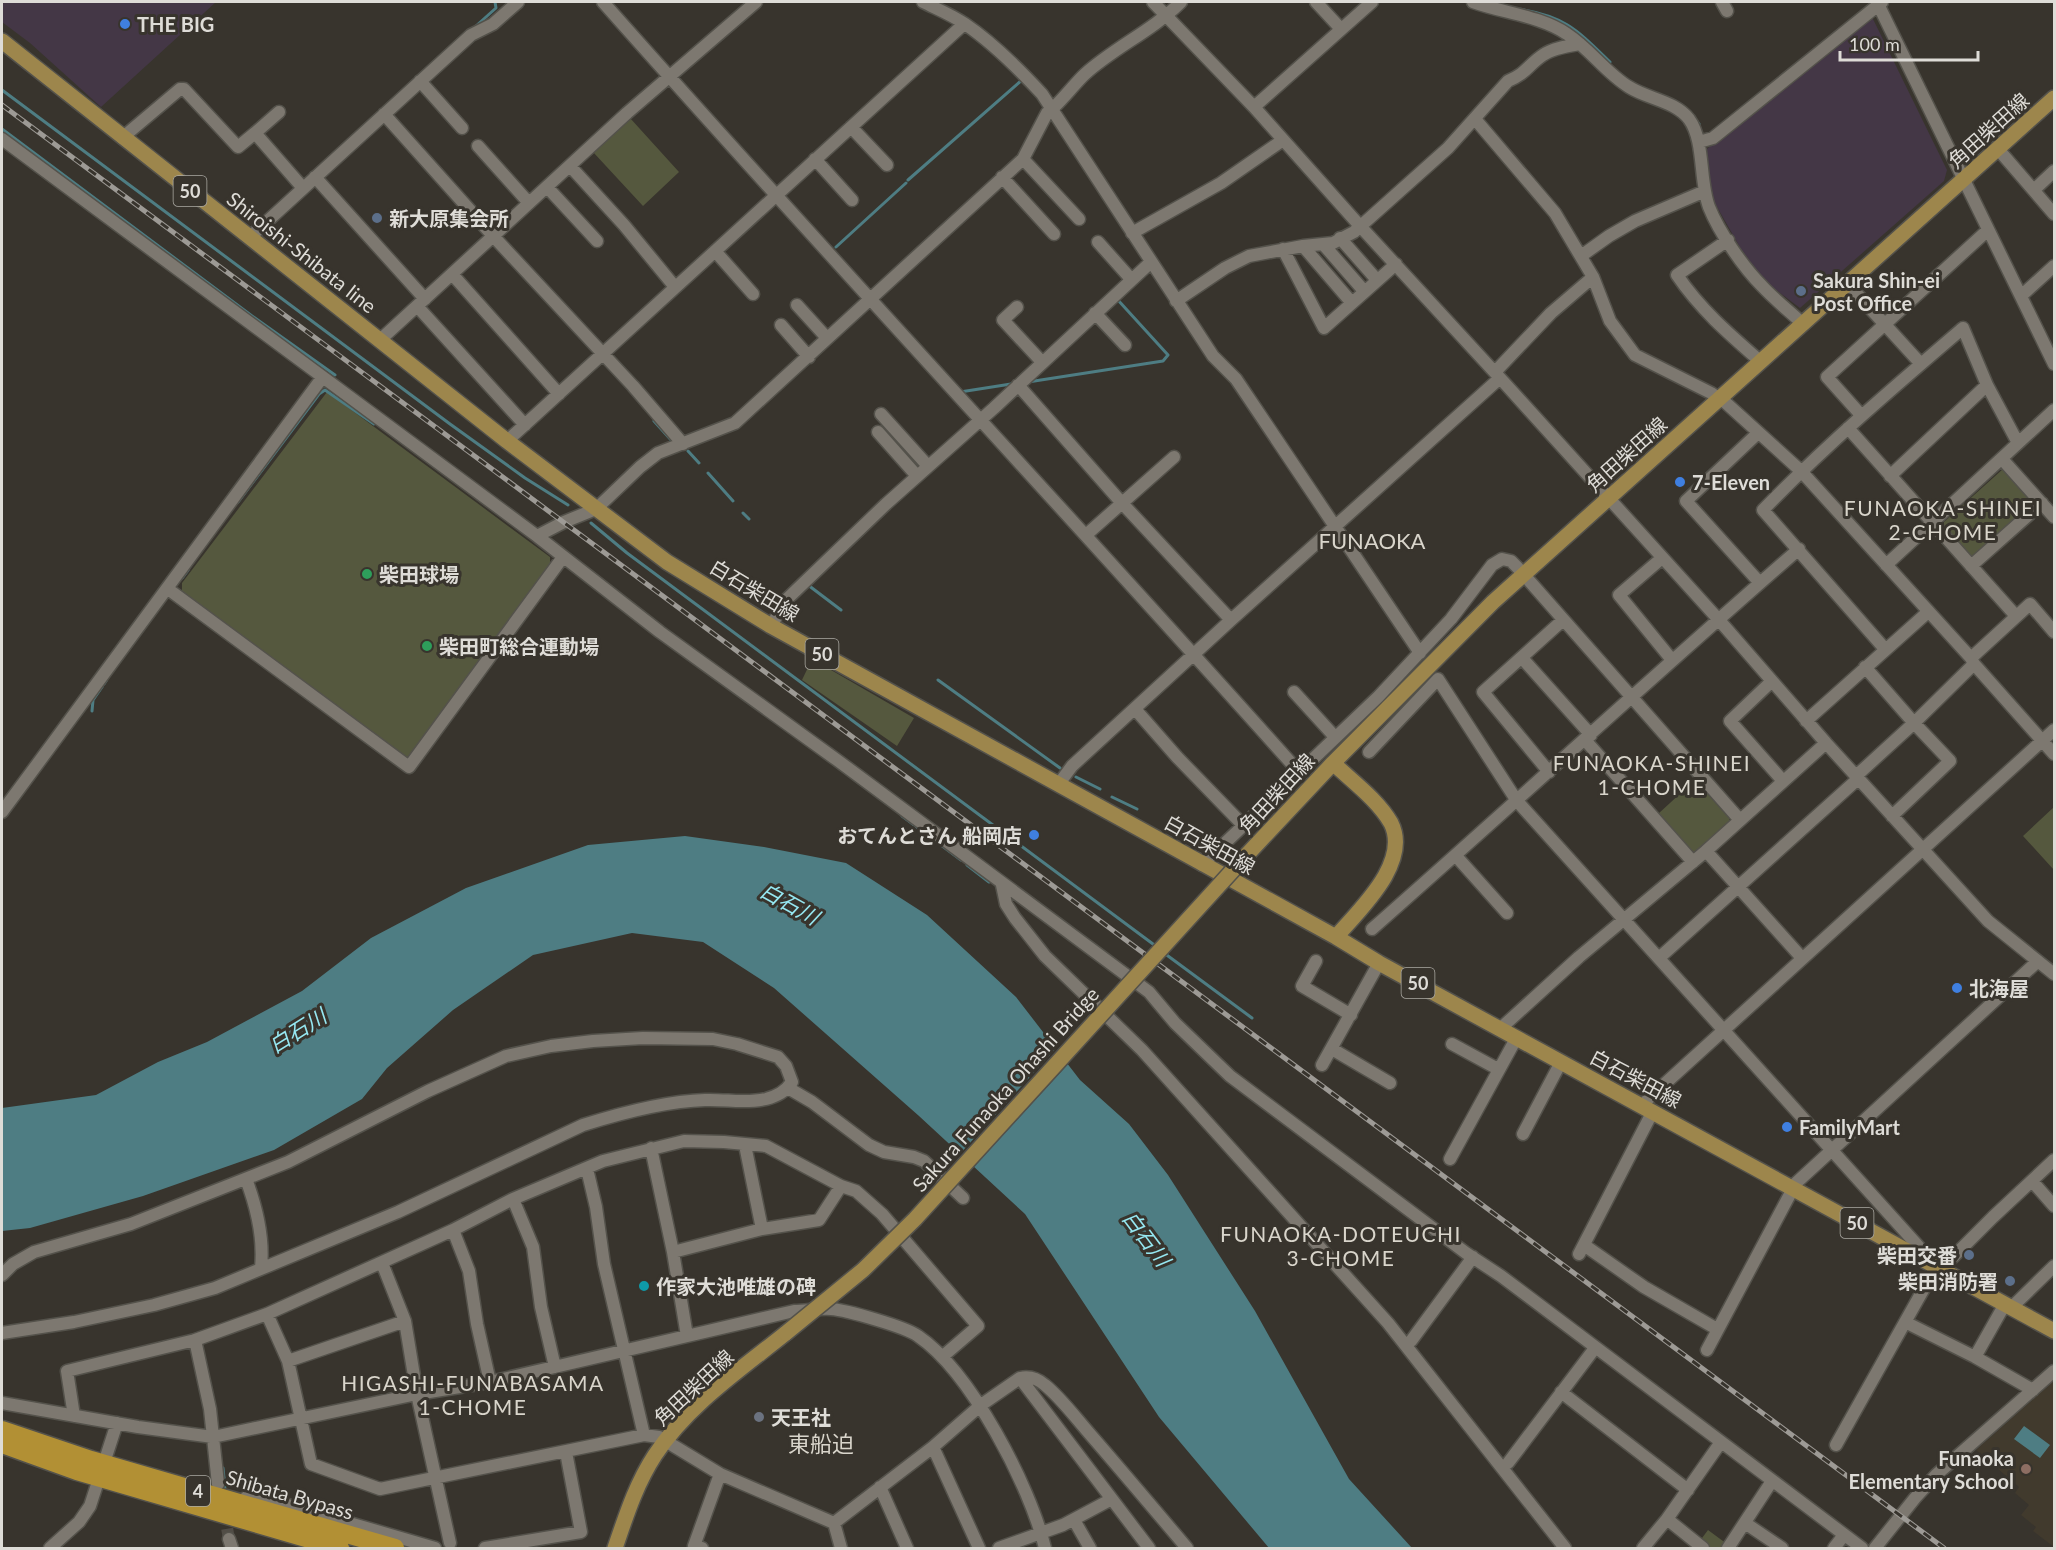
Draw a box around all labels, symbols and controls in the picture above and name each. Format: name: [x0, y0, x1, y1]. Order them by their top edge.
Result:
place label: THE BIG: [137, 12, 214, 36]
marker: THE BIG: [118, 17, 132, 31]
scale bar: [1840, 24, 1978, 62]
text: 100 m: [1849, 33, 1900, 55]
street label: 角田柴田線: [1943, 88, 2033, 172]
road number: 50: [174, 176, 207, 206]
street label: Shiroishi-Shibata line: [223, 186, 381, 318]
place label: 新大原集会所: [389, 206, 509, 230]
marker: 新大原集会所: [370, 211, 384, 225]
place label: Sakura Shin-ei Post Office: [1813, 268, 1940, 315]
marker: Sakura Shin-ei Post Office: [1794, 284, 1808, 298]
street label: 角田柴田線: [1581, 412, 1671, 496]
place label: 7-Eleven: [1692, 470, 1770, 494]
marker: 7-Eleven: [1673, 475, 1687, 489]
district label: FUNAOKA-SHINEI 2-CHOME: [1844, 495, 2042, 544]
district label: FUNAOKA: [1319, 527, 1426, 554]
street label: 白石柴田線: [706, 554, 804, 626]
place label: 柴田球場: [379, 562, 459, 586]
marker: 柴田球場: [360, 567, 374, 581]
place label: 柴田町総合運動場: [439, 634, 599, 658]
marker: 柴田町総合運動場: [420, 639, 434, 653]
road number: 50: [806, 639, 838, 669]
street label: 角田柴田線: [1233, 748, 1319, 838]
district label: FUNAOKA-SHINEI 1-CHOME: [1553, 750, 1751, 799]
street label: 白石柴田線: [1160, 809, 1260, 879]
place label: おてんとさん 船岡店: [837, 823, 1022, 847]
marker: おてんとさん 船岡店: [1027, 828, 1041, 842]
water label: 白石川: [756, 877, 825, 930]
road number: 50: [1402, 968, 1434, 998]
place label: 北海屋: [1969, 976, 2029, 1000]
marker: 北海屋: [1950, 981, 1964, 995]
street label: Sakura Funaoka Ohashi Bridge: [907, 982, 1103, 1196]
water label: 白石川: [264, 1002, 332, 1057]
street label: 白石柴田線: [1586, 1044, 1686, 1112]
place label: FamilyMart: [1799, 1115, 1901, 1139]
marker: FamilyMart: [1780, 1120, 1794, 1134]
water label: 白石川: [1118, 1205, 1177, 1272]
road number: 50: [1840, 1208, 1874, 1238]
district label: FUNAOKA-DOTEUCHI 3-CHOME: [1220, 1221, 1462, 1270]
place label: 柴田交番: [1877, 1243, 1957, 1267]
marker: 柴田交番: [1962, 1248, 1976, 1262]
place label: 柴田消防署: [1898, 1269, 1998, 1293]
place label: 作家大池唯雄の碑: [656, 1274, 816, 1298]
marker: 柴田消防署: [2003, 1274, 2017, 1288]
marker: 作家大池唯雄の碑: [637, 1279, 651, 1293]
street label: 角田柴田線: [648, 1344, 738, 1430]
district label: HIGASHI-FUNABASAMA 1-CHOME: [341, 1370, 605, 1419]
place label: 天王社: [771, 1405, 831, 1429]
marker: 天王社: [752, 1410, 766, 1424]
district label: 東船迫: [788, 1430, 854, 1457]
place label: Funaoka Elementary School: [1849, 1446, 2014, 1493]
marker: Funaoka Elementary School: [2019, 1462, 2033, 1476]
street label: Shibata Bypass: [224, 1464, 356, 1524]
road number: 4: [186, 1476, 210, 1506]

